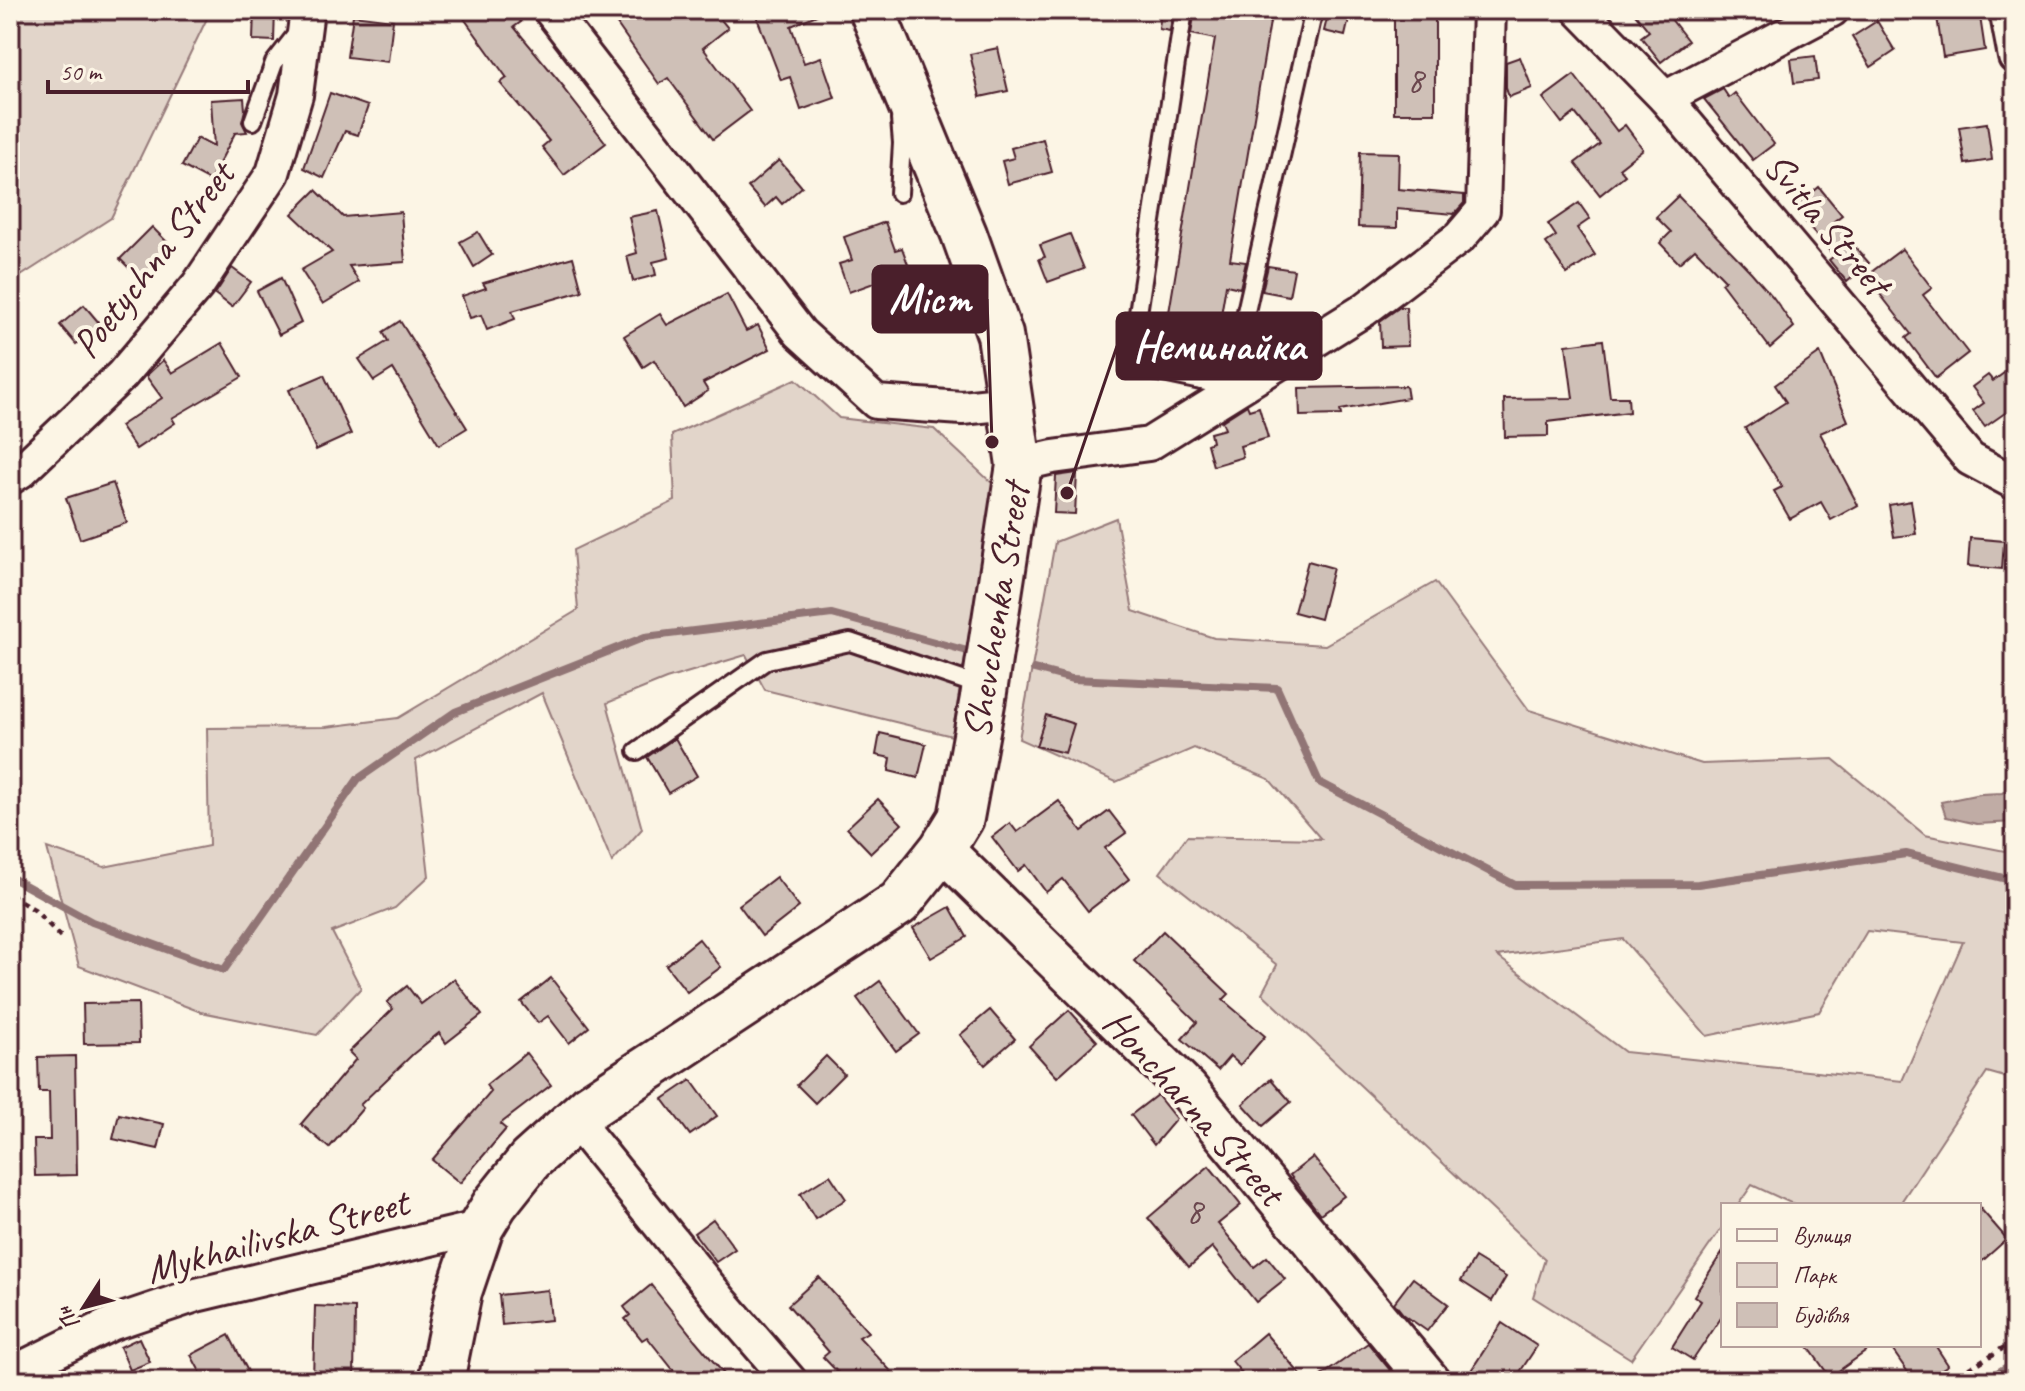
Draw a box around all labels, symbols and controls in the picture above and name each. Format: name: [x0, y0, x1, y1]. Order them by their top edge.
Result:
scale bar: [48, 44, 248, 94]
text: 50 m: [60, 57, 103, 87]
house number: 8: [1407, 57, 1427, 103]
street label: Svitla Street: [1753, 142, 1905, 310]
street label: Poetychna Street: [61, 149, 247, 368]
callout: Міст: [873, 266, 987, 332]
text: Міст: [889, 273, 974, 326]
callout: Неминайка: [1117, 313, 1321, 379]
text: Неминайка: [1133, 320, 1308, 373]
street label: Shevchenka Street: [951, 474, 1042, 742]
street label: Honcharna Street: [1093, 998, 1298, 1219]
street label: Mykhailivska Street: [141, 1176, 417, 1295]
house number: 8: [1186, 1188, 1206, 1234]
legend: [1721, 1203, 1981, 1347]
text: Вулиця: [1793, 1220, 1852, 1250]
text: Парк: [1793, 1260, 1838, 1290]
north arrow: [44, 1267, 124, 1347]
text: Пн: [50, 1300, 87, 1336]
text: Будівля: [1793, 1300, 1850, 1330]

